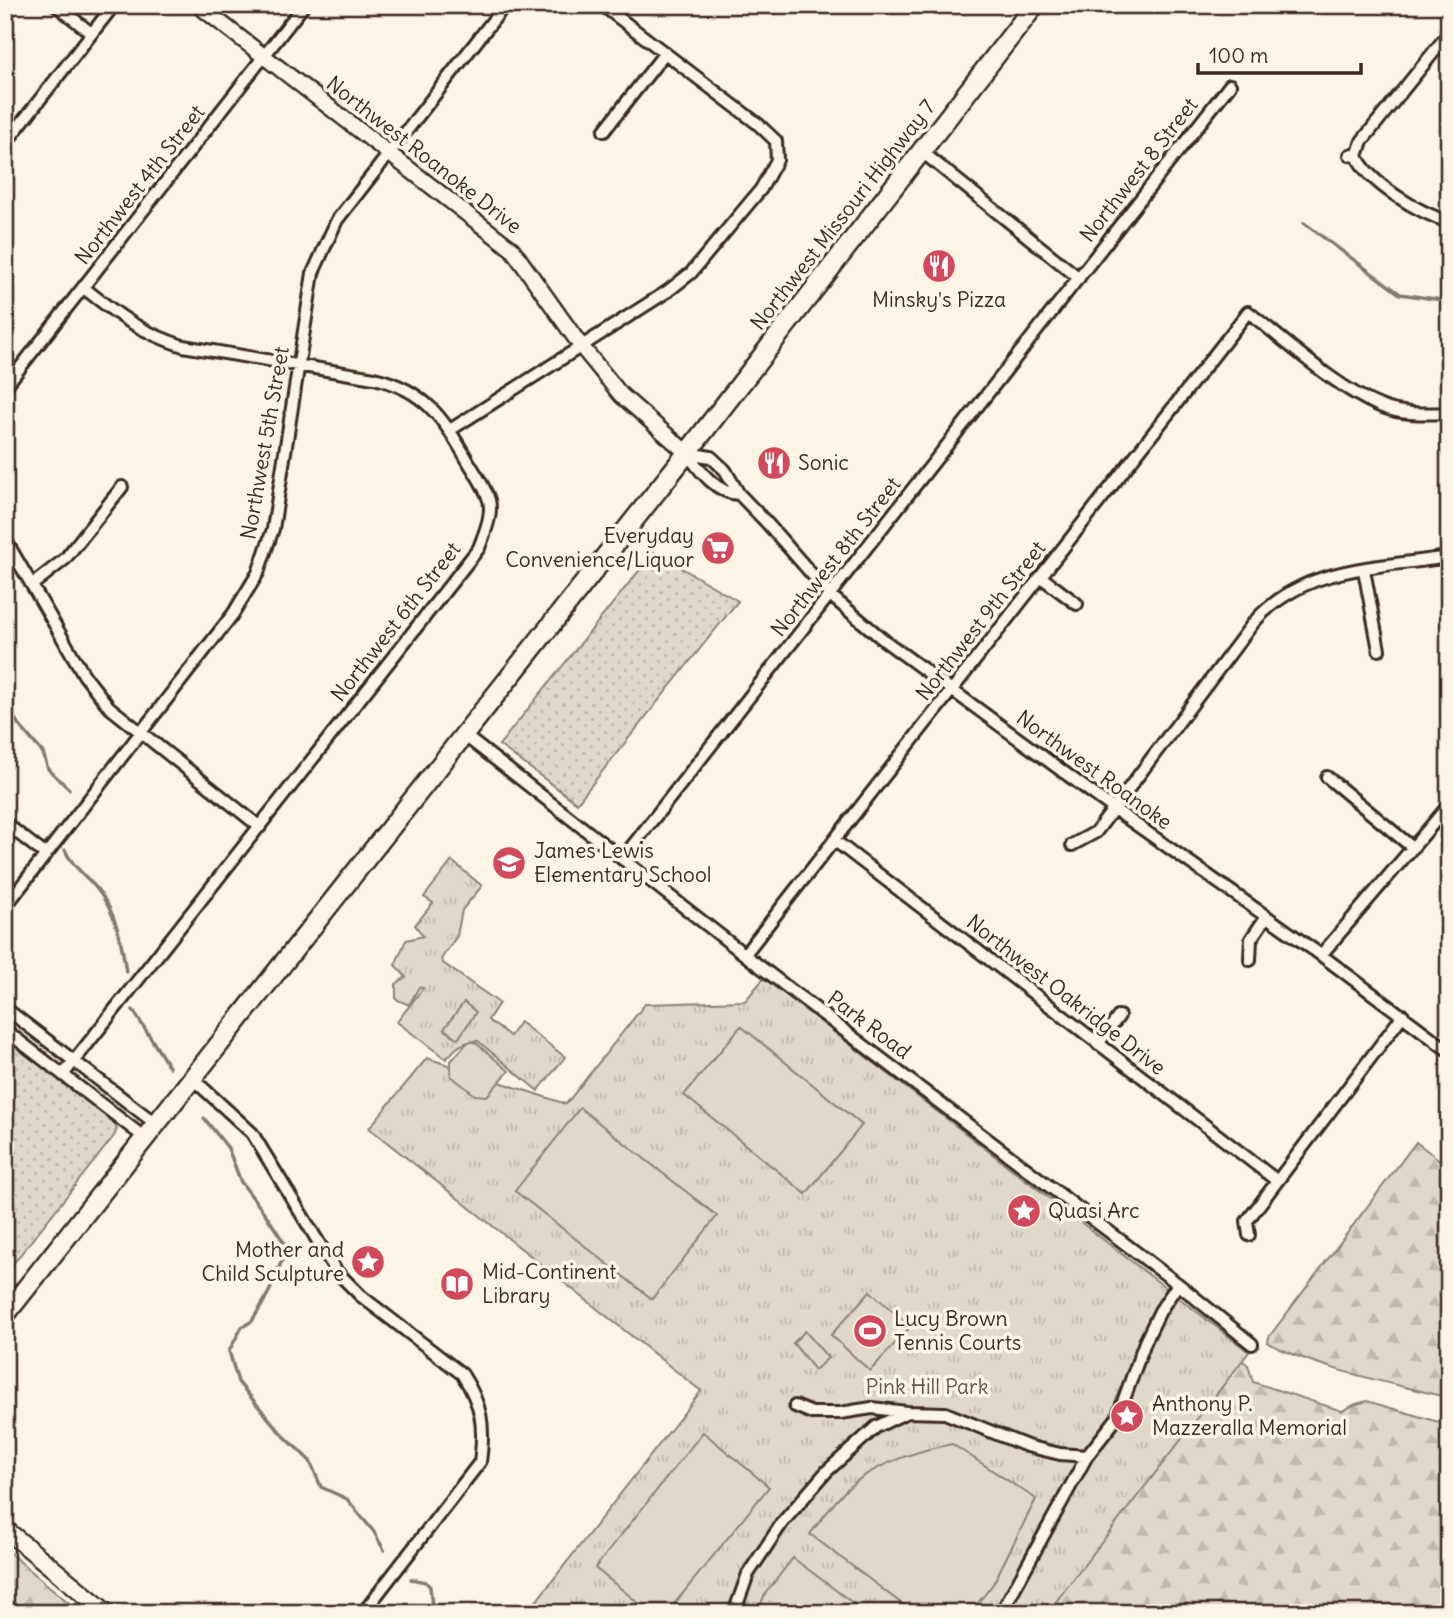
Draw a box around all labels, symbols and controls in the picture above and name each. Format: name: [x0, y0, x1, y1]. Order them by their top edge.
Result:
scale bar: [1198, 32, 1361, 76]
text: 100 m: [1209, 42, 1268, 69]
street label: Northwest Roanoke Drive: [321, 70, 527, 239]
street label: Northwest 8 Street: [1074, 92, 1204, 247]
street label: Northwest Missouri Highway 7: [744, 94, 941, 335]
street label: Northwest 4th Street: [69, 99, 210, 270]
restaurant icon: Minsky's Pizza: [920, 247, 958, 285]
place label: Minsky's Pizza: [872, 286, 1006, 313]
street label: Northwest 5th Street: [234, 344, 295, 542]
restaurant icon: Sonic: [755, 444, 793, 482]
place label: Sonic: [798, 449, 849, 476]
street label: Northwest 8th Street: [765, 471, 906, 642]
place label: Everyday Convenience/Liquor: [505, 522, 694, 573]
supermarket icon: Everyday Convenience/Liquor: [699, 529, 737, 567]
street label: Northwest 9th Street: [910, 535, 1051, 706]
street label: Northwest 6th Street: [325, 536, 466, 707]
street label: Northwest Roanoke: [1011, 704, 1177, 835]
place label: James Lewis Elementary School: [534, 837, 711, 888]
school or university icon: James Lewis Elementary School: [490, 844, 528, 882]
street label: Northwest Oakridge Drive: [961, 908, 1171, 1081]
street label: Park Road: [822, 984, 916, 1065]
place icon: Quasi Arc: [1005, 1192, 1043, 1230]
place label: Quasi Arc: [1048, 1197, 1140, 1224]
place label: Mother and Child Sculpture: [202, 1236, 344, 1287]
place icon: Mother and Child Sculpture: [349, 1243, 387, 1281]
place label: Mid-Continent Library: [482, 1258, 616, 1309]
library icon: Mid-Continent Library: [438, 1265, 476, 1303]
place label: Lucy Brown Tennis Courts: [894, 1305, 1021, 1356]
sports icon: Lucy Brown Tennis Courts: [851, 1312, 889, 1350]
park label: Pink Hill Park: [866, 1373, 988, 1400]
place label: Anthony P. Mazzeralla Memorial: [1152, 1390, 1347, 1441]
place icon: Anthony P. Mazzeralla Memorial: [1108, 1397, 1146, 1435]

